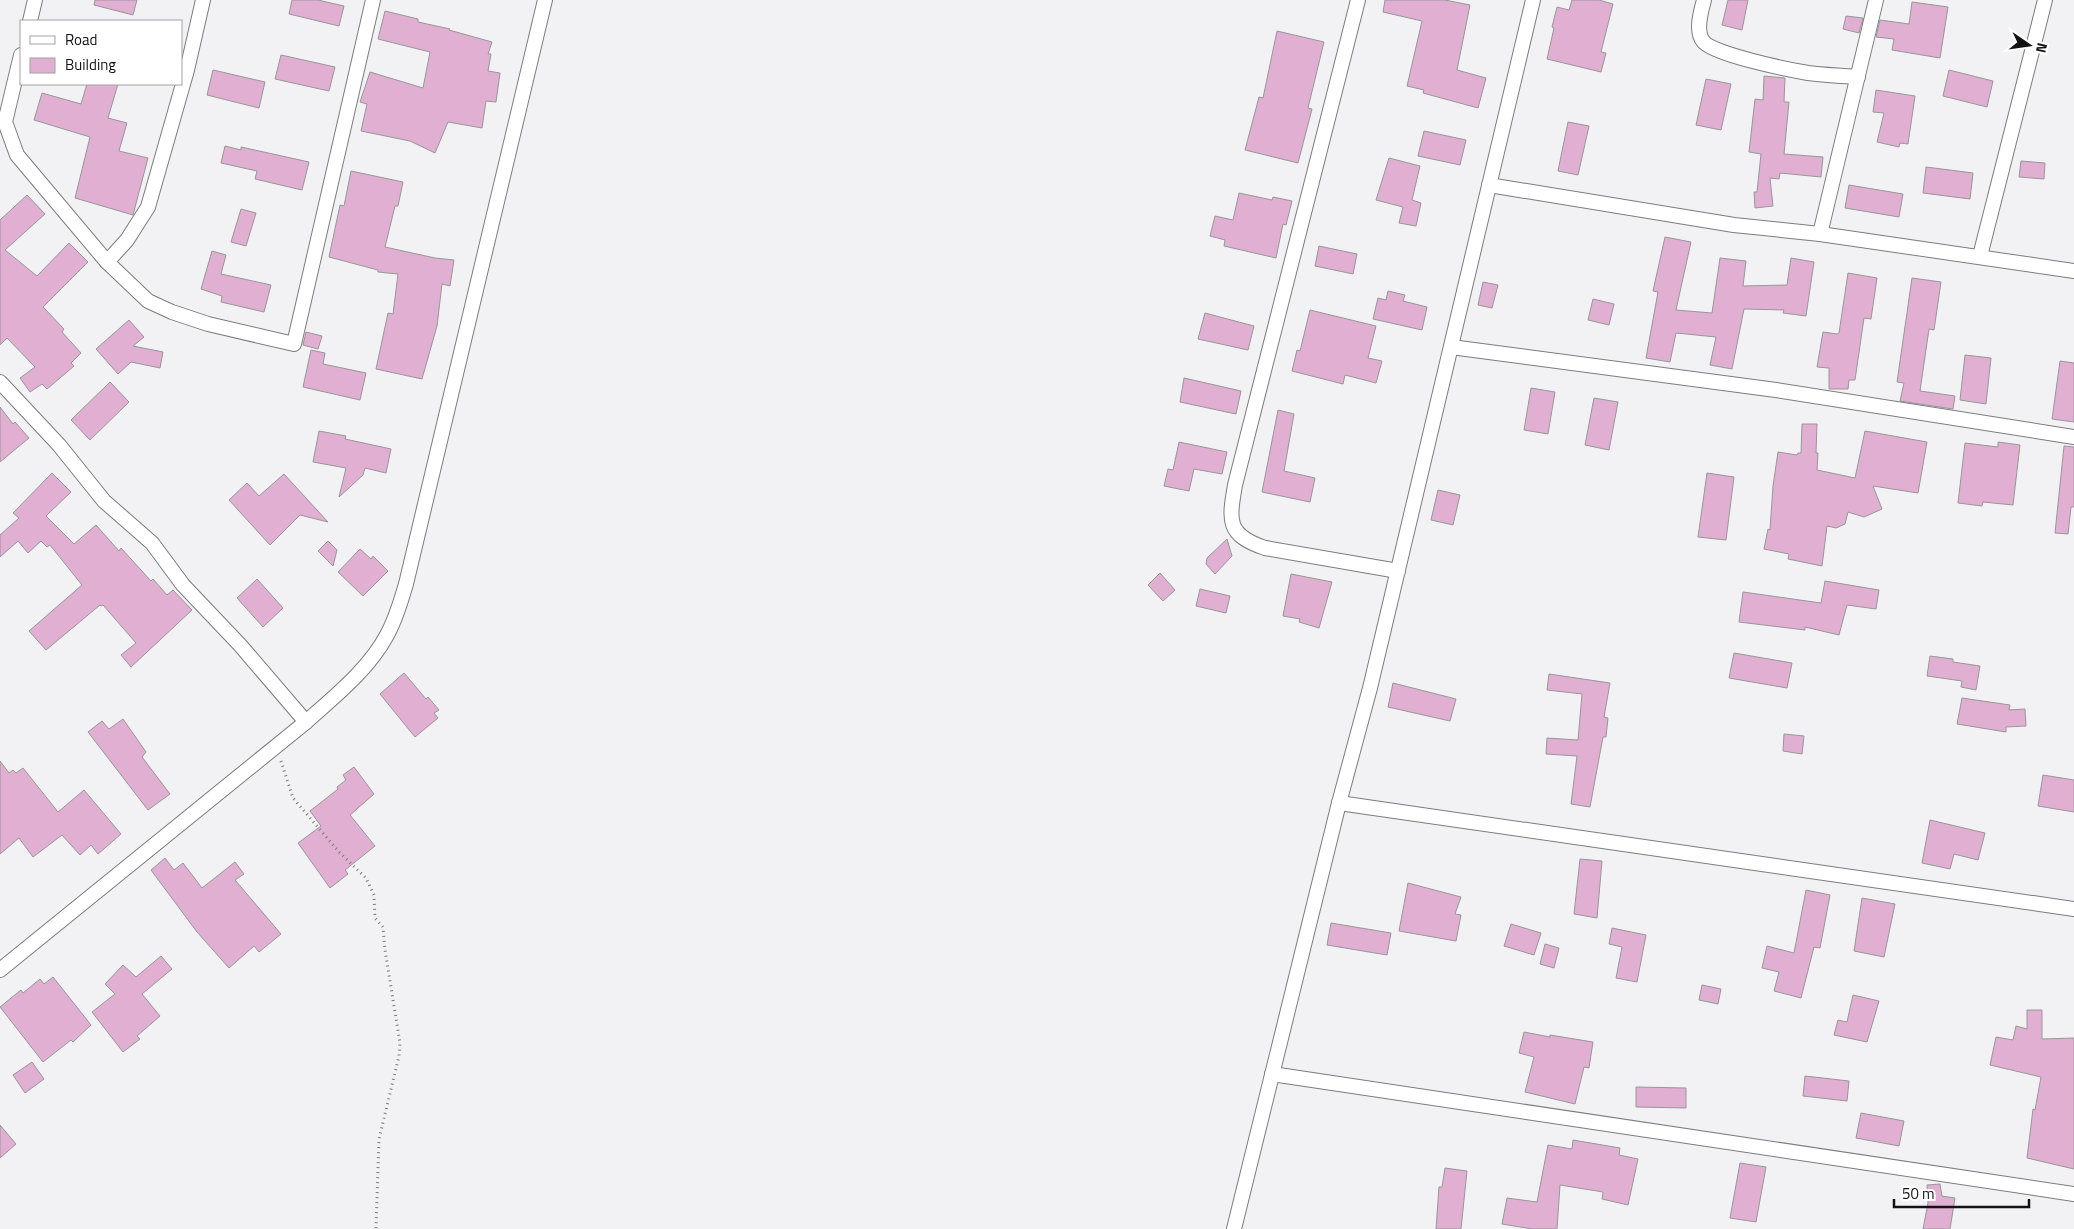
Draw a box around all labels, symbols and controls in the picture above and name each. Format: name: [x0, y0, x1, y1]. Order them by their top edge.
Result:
legend: [20, 20, 182, 85]
north arrow: [2004, 20, 2054, 70]
text: Road: [65, 28, 97, 51]
text: N: [2031, 41, 2053, 55]
text: Building: [65, 53, 116, 76]
scale bar: [1894, 1176, 2029, 1208]
text: 50 m: [1902, 1182, 1935, 1205]

